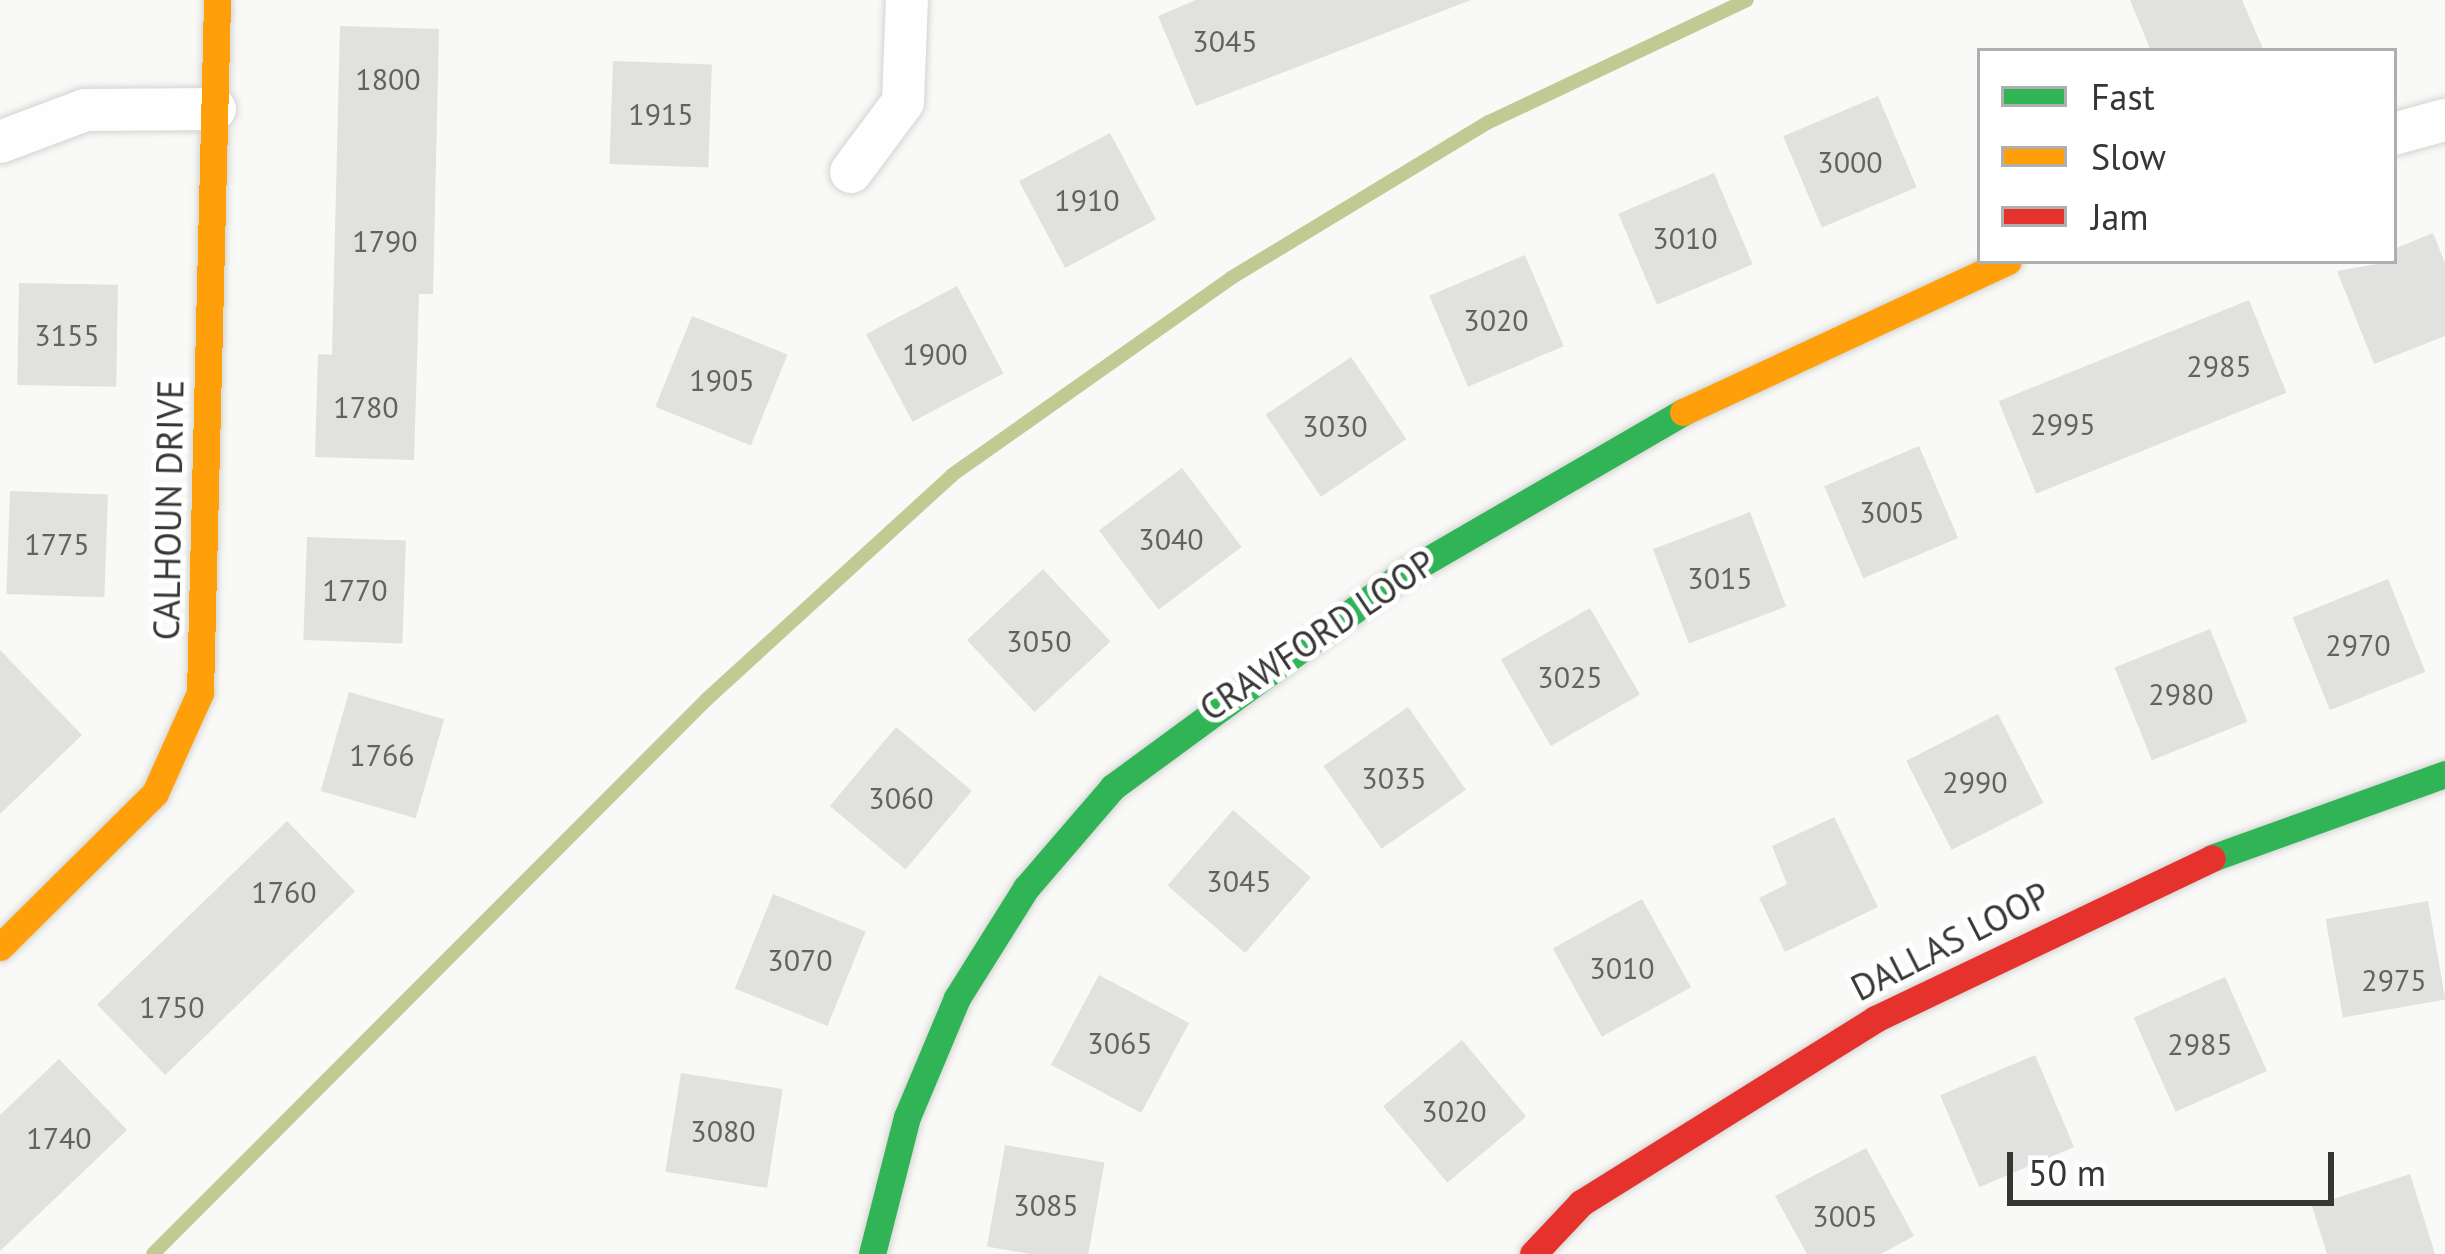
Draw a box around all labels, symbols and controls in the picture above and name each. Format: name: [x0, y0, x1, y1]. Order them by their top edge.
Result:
house number: 3045: [1192, 23, 1258, 59]
legend: [1977, 48, 2397, 264]
house number: 1800: [355, 61, 421, 97]
text: Fast: [2091, 73, 2155, 120]
house number: 1915: [628, 96, 694, 132]
text: Slow: [2091, 133, 2166, 180]
house number: 3000: [1817, 144, 1883, 180]
house number: 1910: [1054, 182, 1120, 218]
text: Jam: [2091, 193, 2149, 240]
house number: 3010: [1652, 220, 1718, 256]
house number: 1790: [352, 223, 418, 259]
house number: 3020: [1463, 302, 1529, 338]
house number: 3155: [34, 317, 100, 353]
house number: 1900: [902, 336, 968, 372]
house number: 2985: [2186, 348, 2252, 384]
house number: 1905: [689, 362, 755, 398]
street label: CALHOUN DRIVE: [144, 379, 192, 641]
house number: 1780: [333, 389, 399, 425]
house number: 2995: [2030, 406, 2096, 442]
house number: 3030: [1302, 408, 1368, 444]
house number: 3005: [1859, 494, 1925, 530]
house number: 3040: [1138, 521, 1204, 557]
house number: 1775: [24, 526, 90, 562]
street label: CRAWFORD LOOP: [1191, 540, 1443, 730]
house number: 3015: [1687, 560, 1753, 596]
house number: 1770: [322, 572, 388, 608]
house number: 3050: [1006, 623, 1072, 659]
house number: 2970: [2325, 627, 2391, 663]
house number: 3025: [1537, 659, 1603, 695]
house number: 2980: [2148, 676, 2214, 712]
house number: 1766: [349, 737, 415, 773]
house number: 3035: [1361, 760, 1427, 796]
house number: 2990: [1942, 764, 2008, 800]
house number: 3060: [868, 780, 934, 816]
house number: 3045: [1206, 863, 1272, 899]
street label: DALLAS LOOP: [1844, 873, 2056, 1009]
house number: 1760: [251, 874, 317, 910]
house number: 3070: [767, 942, 833, 978]
house number: 3010: [1589, 950, 1655, 986]
house number: 2975: [2361, 962, 2427, 998]
house number: 1750: [139, 989, 205, 1025]
house number: 3065: [1087, 1025, 1153, 1061]
house number: 2985: [2167, 1026, 2233, 1062]
house number: 3020: [1421, 1093, 1487, 1129]
house number: 3080: [690, 1113, 756, 1149]
house number: 1740: [26, 1120, 92, 1156]
scale bar: [2013, 1128, 2340, 1202]
text: 50 m: [2028, 1149, 2106, 1196]
house number: 3085: [1013, 1187, 1079, 1223]
house number: 3005: [1812, 1198, 1878, 1234]

